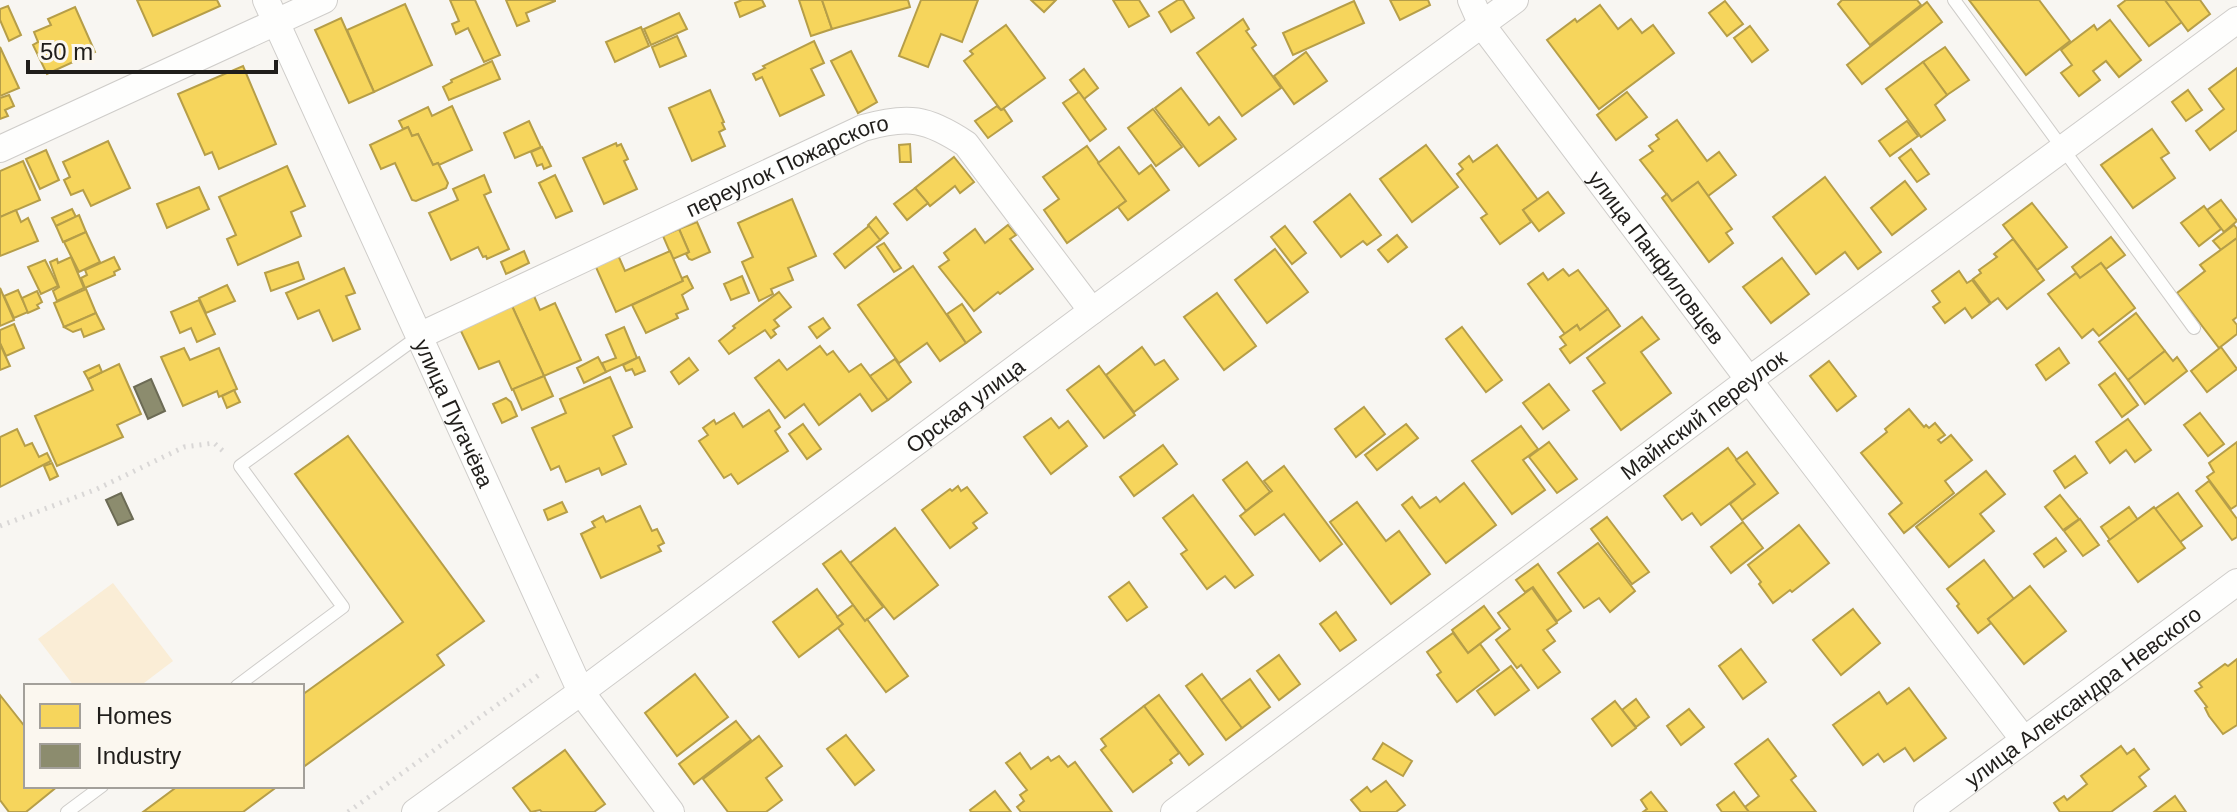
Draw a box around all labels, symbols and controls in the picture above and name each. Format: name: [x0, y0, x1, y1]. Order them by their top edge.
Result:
scale bar: [28, 24, 276, 74]
text: 50 m: [40, 38, 93, 65]
street label: переулок Пожарского: [682, 110, 891, 222]
street label: улица Панфиловцев: [1583, 166, 1730, 349]
street label: улица Пугачёва: [409, 335, 499, 492]
street label: Майнский переулок: [1616, 345, 1792, 485]
street label: Орская улица: [901, 353, 1030, 458]
street label: улица Александра Невского: [1960, 601, 2206, 793]
legend: [24, 684, 304, 788]
text: Homes: [96, 702, 172, 729]
text: Industry: [96, 742, 181, 769]

